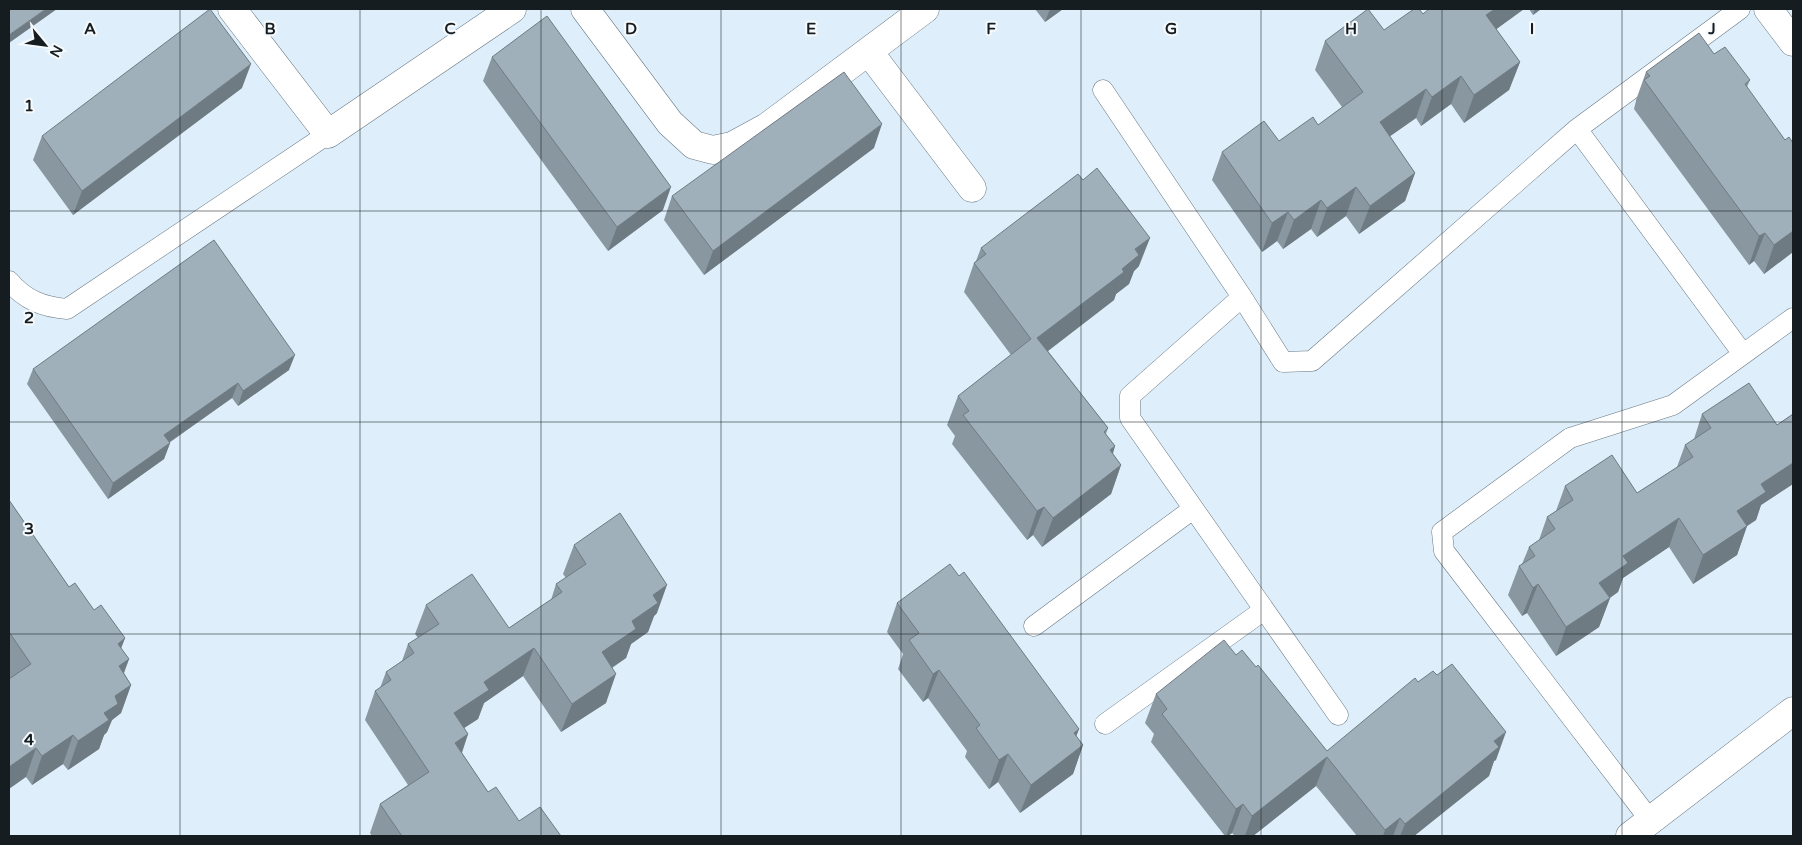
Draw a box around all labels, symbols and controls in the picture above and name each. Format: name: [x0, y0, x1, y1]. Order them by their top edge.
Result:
text: A: [84, 19, 96, 39]
text: B: [264, 19, 276, 39]
text: C: [444, 19, 456, 39]
text: D: [625, 19, 637, 39]
text: E: [806, 19, 816, 39]
text: F: [986, 19, 996, 39]
text: G: [1165, 19, 1177, 39]
text: H: [1345, 19, 1357, 39]
text: I: [1530, 19, 1534, 39]
text: J: [1707, 19, 1716, 39]
north arrow: [20, 20, 70, 70]
text: N: [46, 42, 66, 60]
text: 1: [24, 96, 34, 116]
text: 2: [24, 308, 34, 328]
text: 3: [24, 519, 34, 539]
text: 4: [24, 730, 34, 750]

